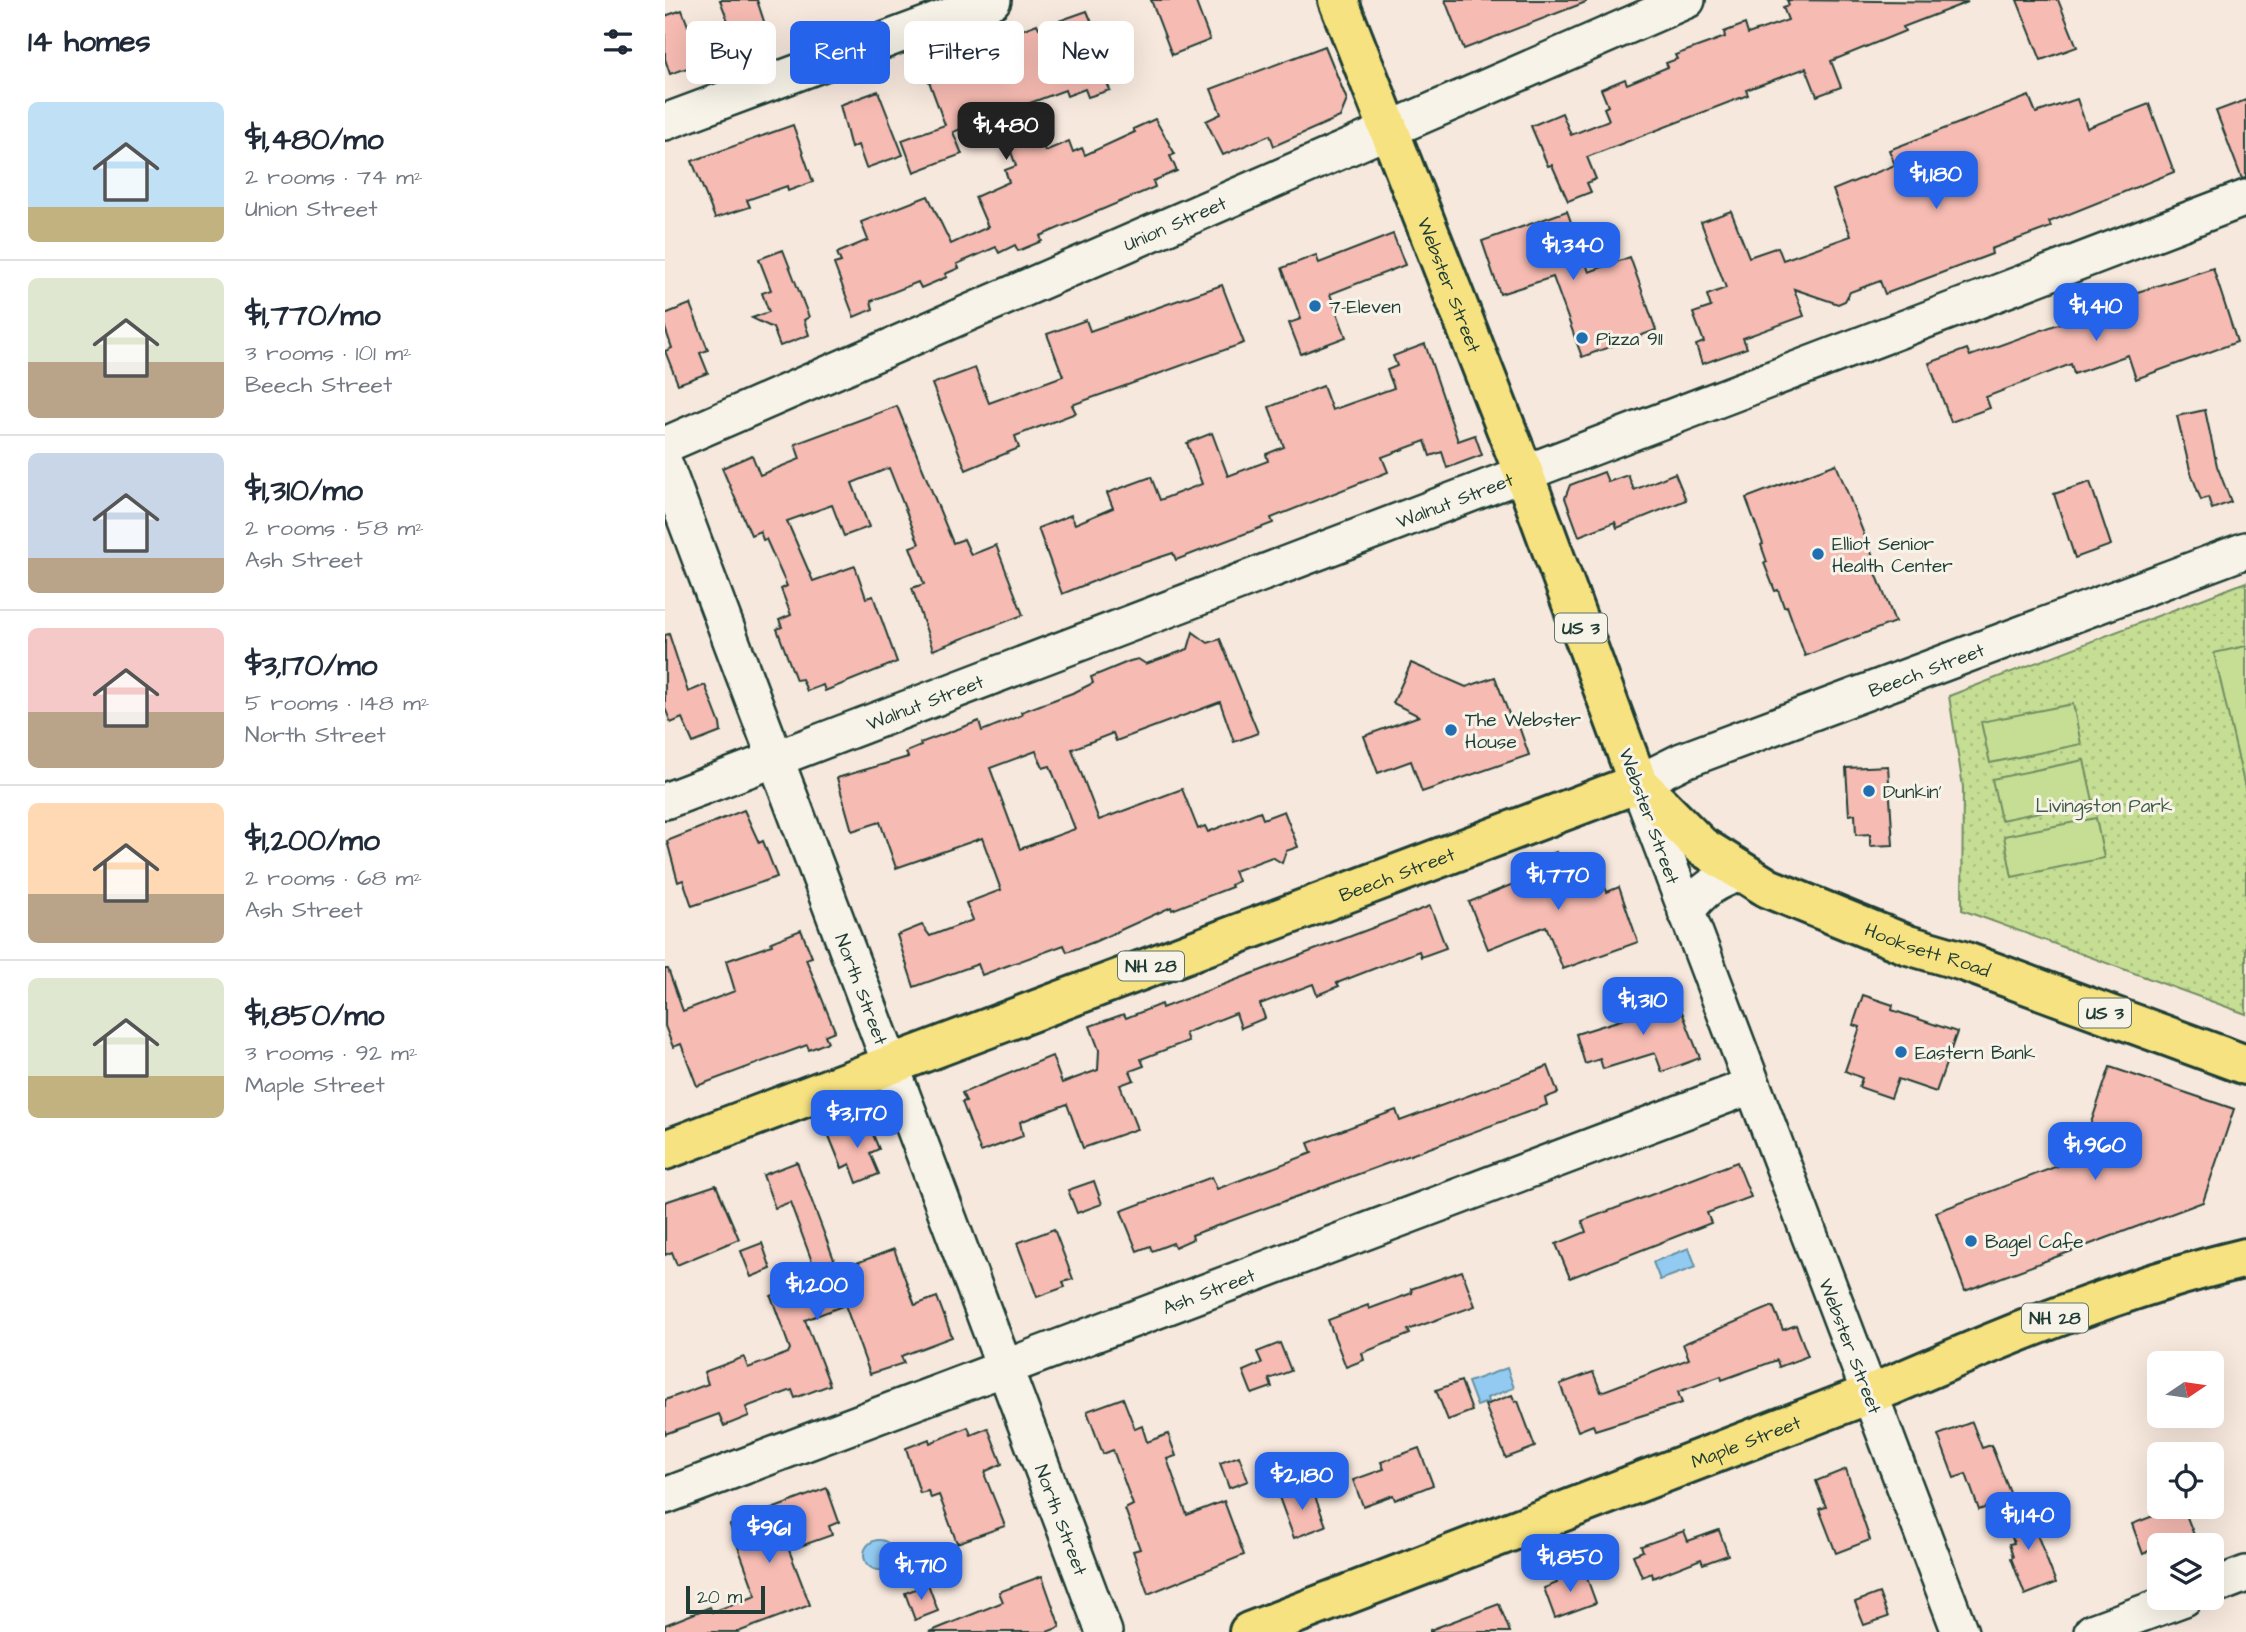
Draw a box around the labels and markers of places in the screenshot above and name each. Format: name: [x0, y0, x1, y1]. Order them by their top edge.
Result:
pin: $1,480: [949, 102, 1063, 162]
pin: $1,180: [1879, 152, 1993, 211]
pin: $1,340: [1516, 222, 1630, 282]
pin: $1,410: [2039, 284, 2153, 343]
place label: 7-Eleven: [1329, 294, 1401, 321]
marker: 7-Eleven: [1307, 298, 1323, 314]
place label: Pizza 911: [1596, 326, 1663, 353]
marker: Pizza 911: [1574, 330, 1590, 346]
place label: Elliot Senior Health Center: [1832, 531, 1953, 580]
marker: Elliot Senior Health Center: [1810, 546, 1826, 562]
place label: The Webster House: [1465, 707, 1581, 756]
marker: The Webster House: [1443, 722, 1459, 738]
place label: Dunkin': [1883, 779, 1942, 806]
marker: Dunkin': [1861, 783, 1877, 799]
pin: $1,770: [1501, 852, 1615, 912]
pin: $1,310: [1586, 978, 1700, 1037]
place label: Eastern Bank: [1915, 1040, 2036, 1067]
marker: Eastern Bank: [1893, 1044, 1909, 1060]
pin: $3,170: [800, 1090, 914, 1150]
pin: $1,960: [2038, 1122, 2152, 1182]
place label: Bagel Cafe: [1985, 1229, 2084, 1257]
marker: Bagel Cafe: [1963, 1233, 1979, 1249]
pin: $1,200: [760, 1262, 874, 1322]
pin: $2,180: [1245, 1452, 1359, 1512]
pin: $1,140: [1971, 1492, 2085, 1552]
pin: $961: [728, 1506, 810, 1565]
pin: $1,850: [1513, 1534, 1627, 1594]
pin: $1,710: [864, 1542, 978, 1602]

